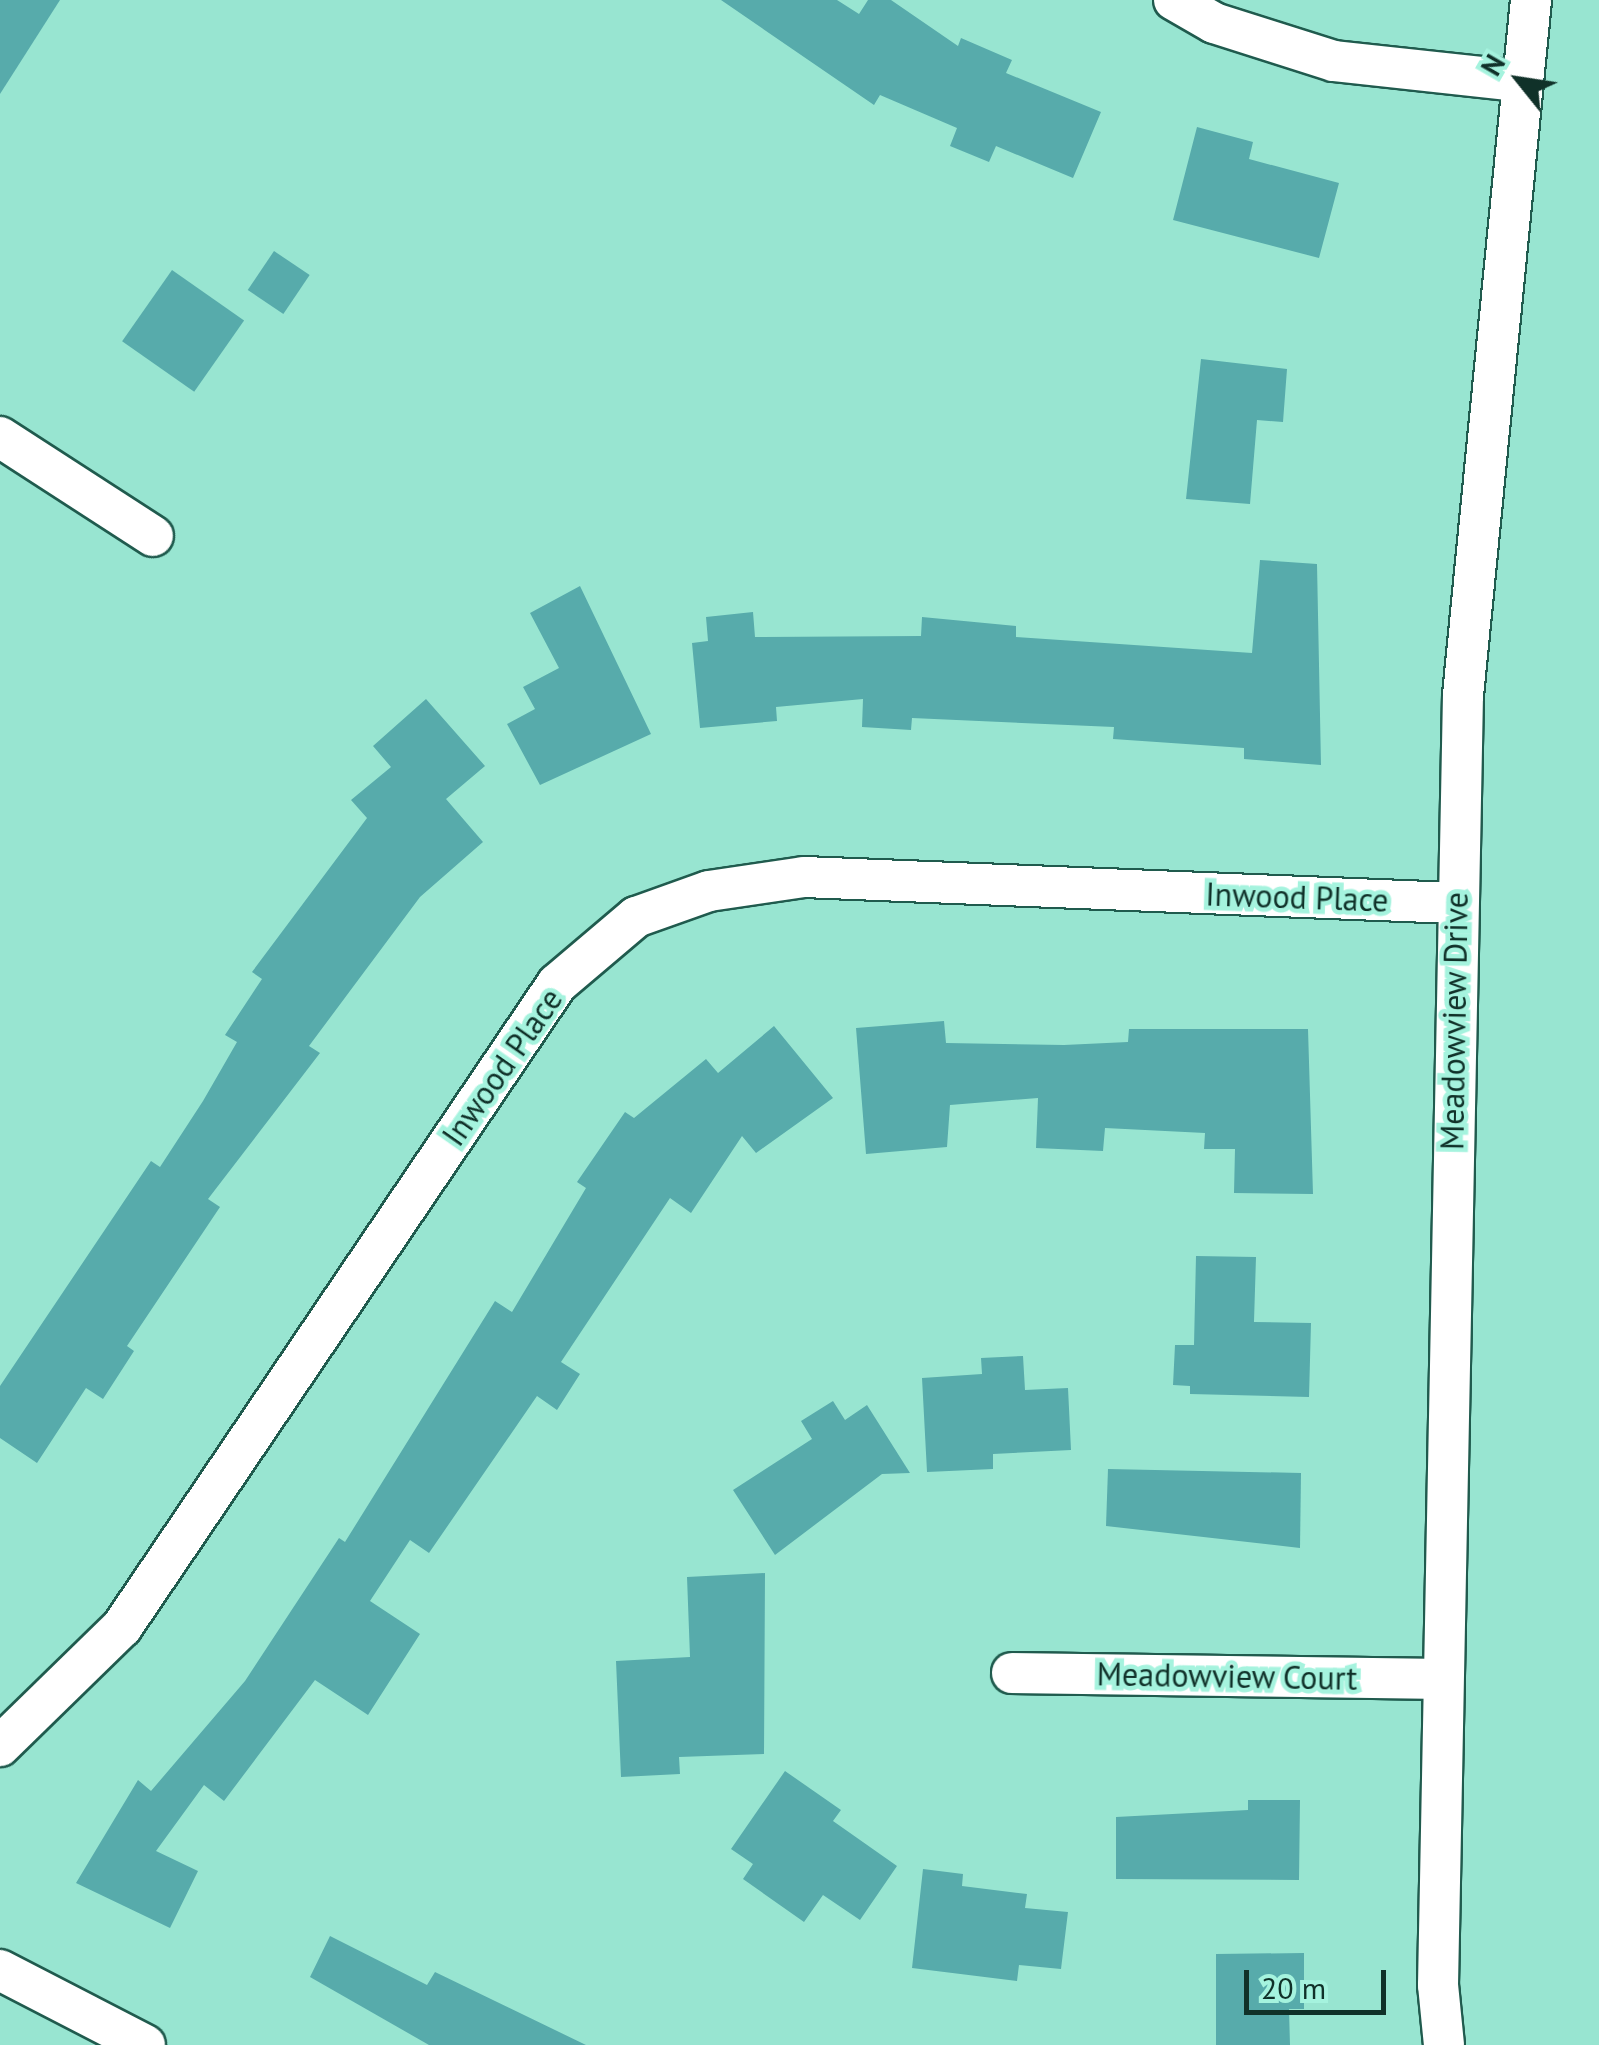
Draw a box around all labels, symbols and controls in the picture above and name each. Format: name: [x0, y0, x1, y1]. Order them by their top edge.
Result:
north arrow: [1469, 30, 1569, 130]
text: N: [1472, 48, 1513, 82]
street label: Inwood Place: [1205, 875, 1389, 919]
street label: Meadowview Drive: [1433, 891, 1475, 1151]
street label: Inwood Place: [434, 981, 570, 1153]
street label: Meadowview Court: [1096, 1655, 1358, 1697]
scale bar: [1249, 1950, 1392, 2012]
text: 20 m: [1261, 1968, 1326, 2007]

